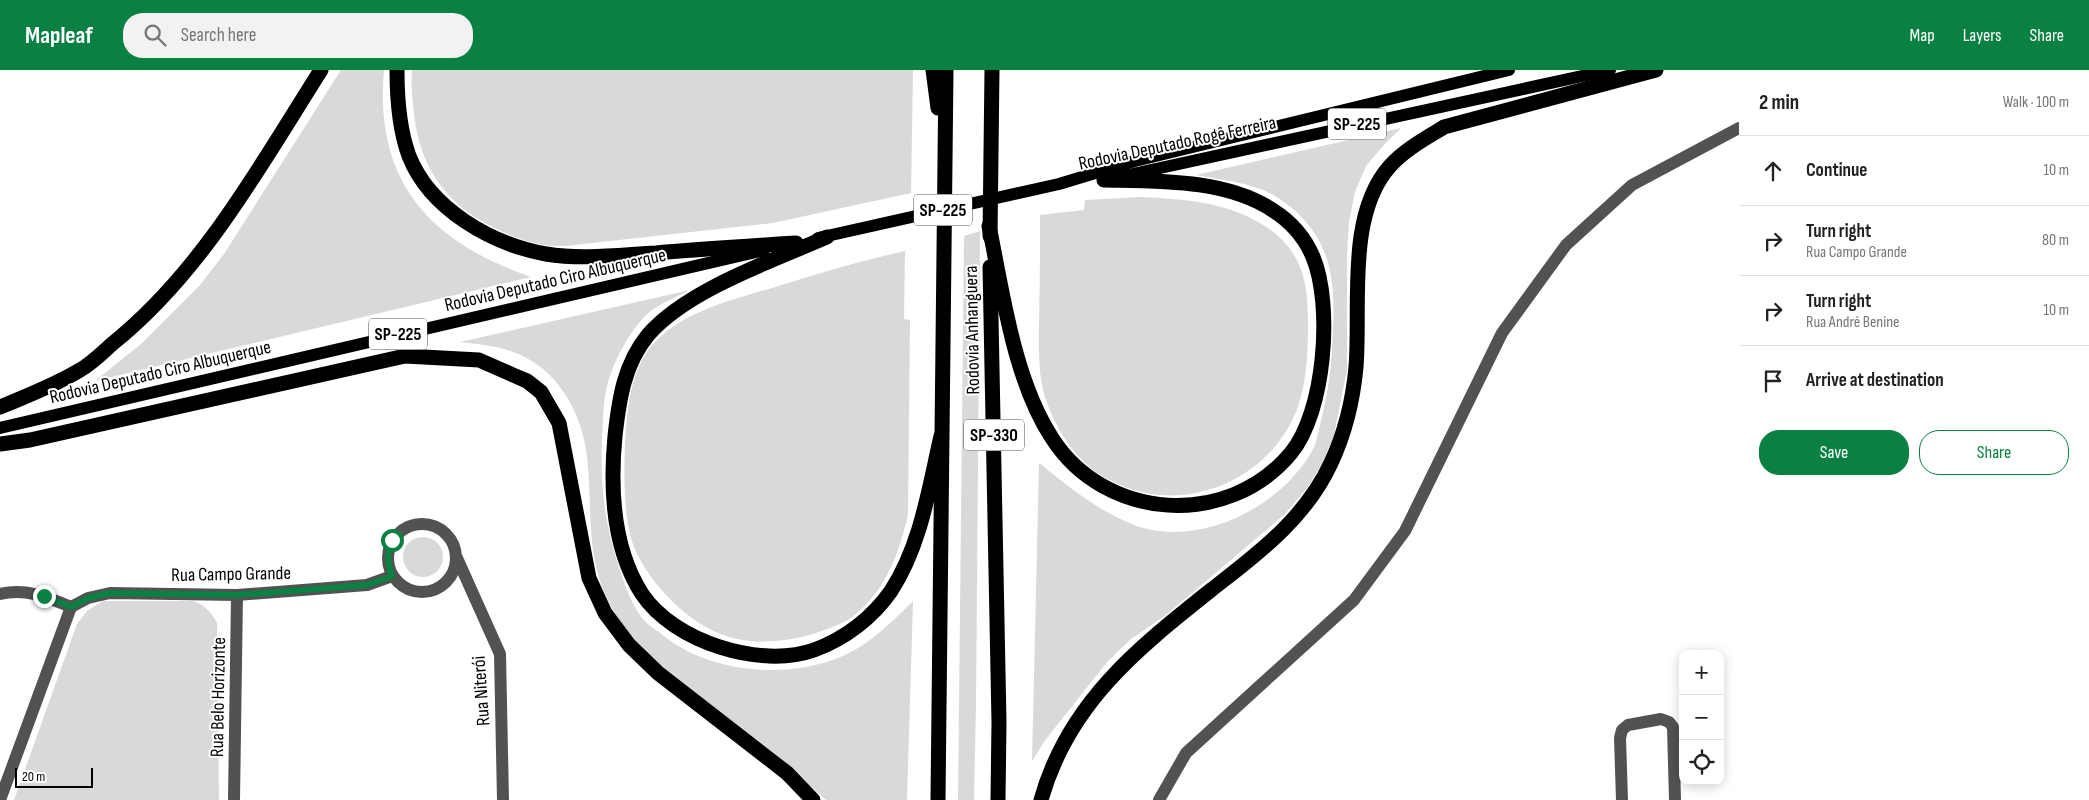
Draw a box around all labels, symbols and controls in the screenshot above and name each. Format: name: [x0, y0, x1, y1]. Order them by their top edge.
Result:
search box: [123, 13, 473, 58]
text: Mapleaf: [25, 21, 93, 50]
icon: search: [141, 21, 169, 49]
text: Search here: [181, 24, 256, 47]
text: Map: [1910, 25, 1935, 46]
text: Layers: [1963, 25, 2002, 46]
text: Share: [2030, 25, 2064, 46]
text: 2 min: [1759, 90, 1799, 115]
text: Walk · 100 m: [2003, 93, 2069, 112]
road number: SP-225: [1328, 109, 1386, 140]
street label: Rodovia Deputado Rogê Ferreira: [1076, 111, 1278, 176]
icon: ahead: [1759, 157, 1787, 185]
text: Continue: [1806, 159, 1867, 182]
text: 10 m: [2043, 161, 2069, 180]
road number: SP-225: [914, 194, 972, 226]
text: Turn right: [1806, 220, 1871, 243]
icon: right: [1759, 227, 1787, 255]
text: 80 m: [2042, 231, 2069, 250]
text: Rua Campo Grande: [1806, 243, 1907, 262]
street label: Rodovia Deputado Ciro Albuquerque: [442, 244, 668, 317]
street label: Rodovia Anhanguera: [960, 265, 985, 395]
text: Turn right: [1806, 290, 1871, 313]
icon: right: [1759, 297, 1787, 325]
text: 10 m: [2043, 301, 2069, 320]
text: Rua André Benine: [1806, 313, 1899, 332]
road number: SP-225: [369, 318, 427, 350]
street label: Rodovia Deputado Ciro Albuquerque: [47, 336, 273, 409]
icon: arrive: [1759, 367, 1787, 395]
text: Arrive at destination: [1806, 369, 1944, 392]
road number: SP-330: [964, 420, 1024, 450]
button: Save: [1759, 430, 1909, 475]
button: Share: [1919, 430, 2069, 475]
route start: [381, 529, 404, 552]
street label: Rua Campo Grande: [171, 562, 291, 587]
route end: [33, 585, 56, 608]
street label: Rua Belo Horizonte: [206, 637, 231, 757]
map controls: [1679, 650, 1724, 785]
button: +: [1679, 650, 1724, 695]
street label: Rua Niterói: [468, 655, 495, 727]
button: −: [1679, 695, 1724, 740]
button: locate: [1679, 740, 1724, 785]
scale bar: [15, 765, 92, 788]
text: 20 m: [22, 768, 45, 785]

